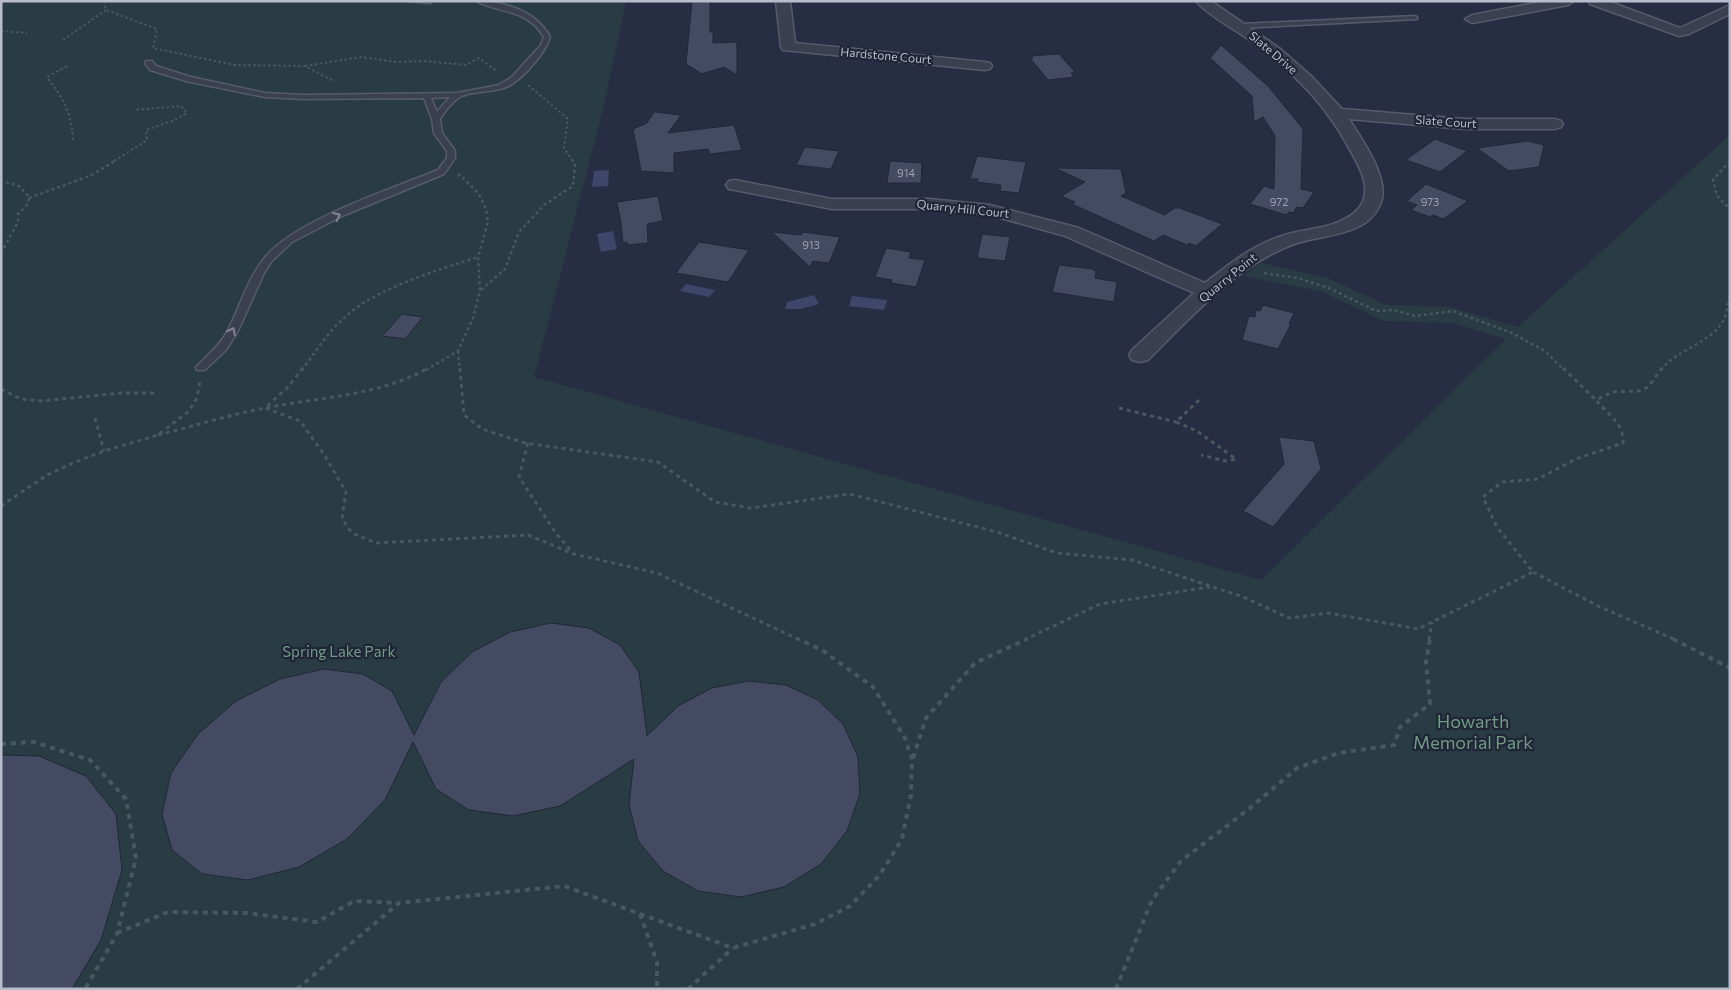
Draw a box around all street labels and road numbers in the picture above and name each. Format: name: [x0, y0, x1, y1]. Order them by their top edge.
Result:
street label: Slate Drive: [1247, 28, 1301, 76]
street label: Hardstone Court: [840, 44, 932, 66]
street label: Slate Court: [1415, 112, 1477, 130]
street label: Quarry Hill Court: [916, 196, 1010, 220]
street label: Quarry Point: [1196, 250, 1259, 305]

